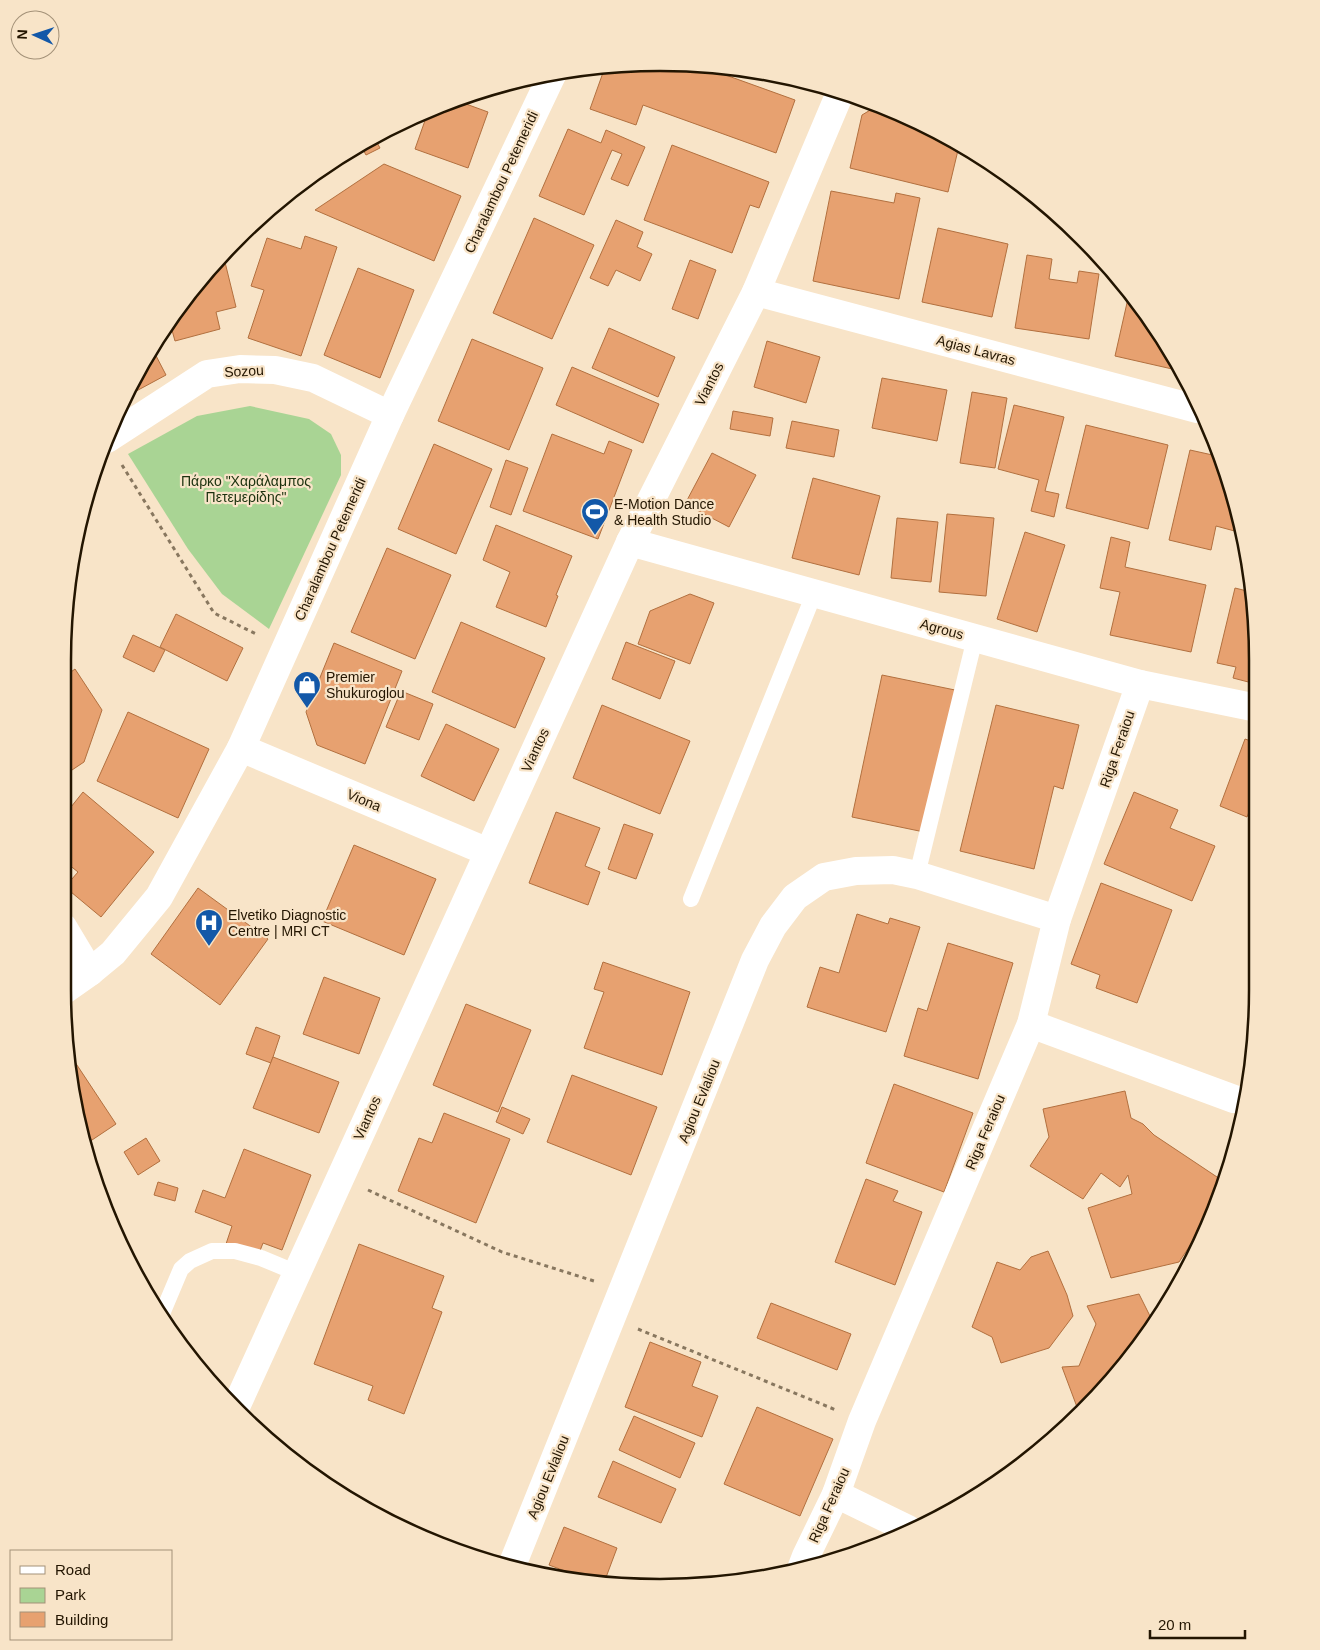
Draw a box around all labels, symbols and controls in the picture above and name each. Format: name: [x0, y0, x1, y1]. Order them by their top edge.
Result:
north arrow: [10, 10, 60, 60]
text: N: [14, 29, 30, 40]
street label: Charalambou Petemeridi: [461, 108, 541, 256]
street label: Agias Lavras: [935, 332, 1017, 368]
street label: Viantos: [691, 360, 727, 408]
street label: Sozou: [224, 362, 264, 380]
park label: Πάρκο "Χαράλαμπος Πετεμερίδης": [181, 473, 311, 505]
street label: Charalambou Petemeridi: [291, 475, 369, 623]
place label: E-Motion Dance & Health Studio: [614, 496, 715, 528]
sports icon: E-Motion Dance & Health Studio: [580, 497, 610, 536]
street label: Agrous: [919, 616, 965, 642]
place label: Premier Shukuroglou: [326, 669, 405, 701]
shop icon: Premier Shukuroglou: [292, 670, 322, 709]
street label: Riga Feraiou: [1096, 709, 1138, 789]
street label: Viantos: [518, 726, 552, 774]
street label: Viona: [345, 786, 384, 814]
place label: Elvetiko Diagnostic Centre | MRI CT: [228, 907, 346, 939]
hospital icon: Elvetiko Diagnostic Centre | MRI CT: [194, 908, 224, 947]
street label: Agiou Evlaliou: [675, 1057, 723, 1145]
street label: Riga Feraiou: [962, 1092, 1008, 1172]
street label: Viantos: [350, 1094, 384, 1142]
street label: Agiou Evlaliou: [524, 1433, 572, 1521]
street label: Riga Feraiou: [805, 1465, 853, 1545]
legend: [10, 1550, 172, 1640]
text: Road: [55, 1561, 91, 1578]
text: Park: [55, 1586, 86, 1603]
scale bar: [1150, 1608, 1245, 1640]
text: Building: [55, 1611, 108, 1628]
text: 20 m: [1158, 1616, 1191, 1633]

